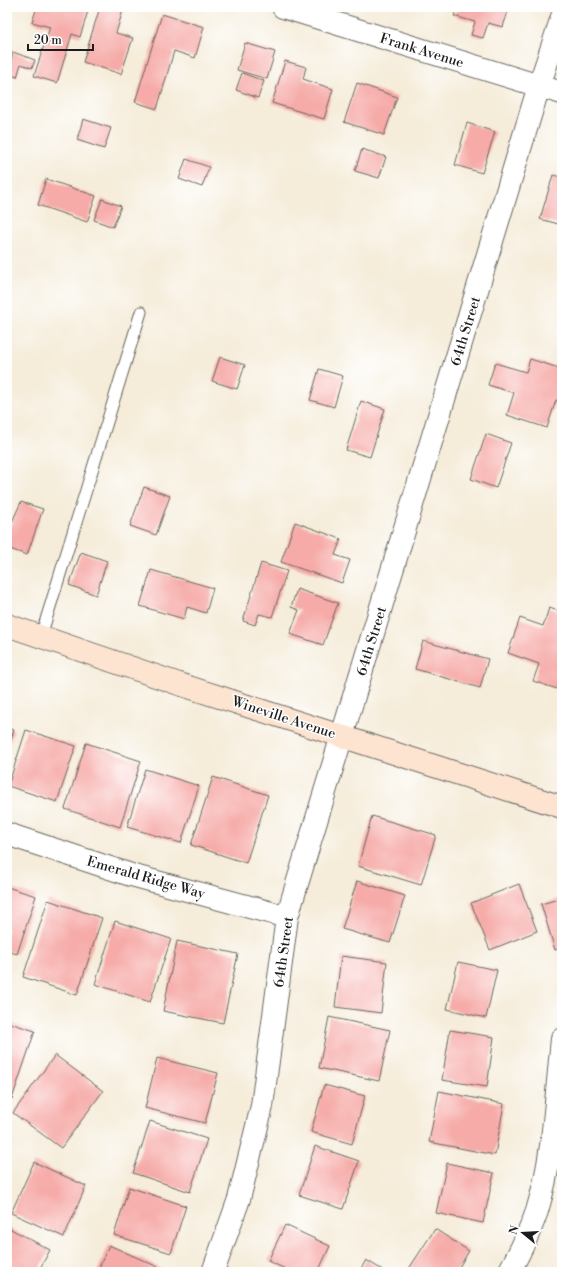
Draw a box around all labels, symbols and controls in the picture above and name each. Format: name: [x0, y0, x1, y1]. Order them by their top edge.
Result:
scale bar: [28, 26, 93, 52]
street label: Frank Avenue: [378, 30, 466, 72]
text: 20 m: [34, 33, 62, 48]
street label: 64th Street: [447, 294, 485, 368]
street label: 64th Street: [353, 604, 391, 678]
street label: Wineville Avenue: [229, 692, 338, 743]
street label: Emerald Ridge Way: [85, 853, 207, 903]
street label: 64th Street: [270, 915, 298, 989]
north arrow: [503, 1213, 543, 1253]
text: N: [506, 1224, 523, 1237]

